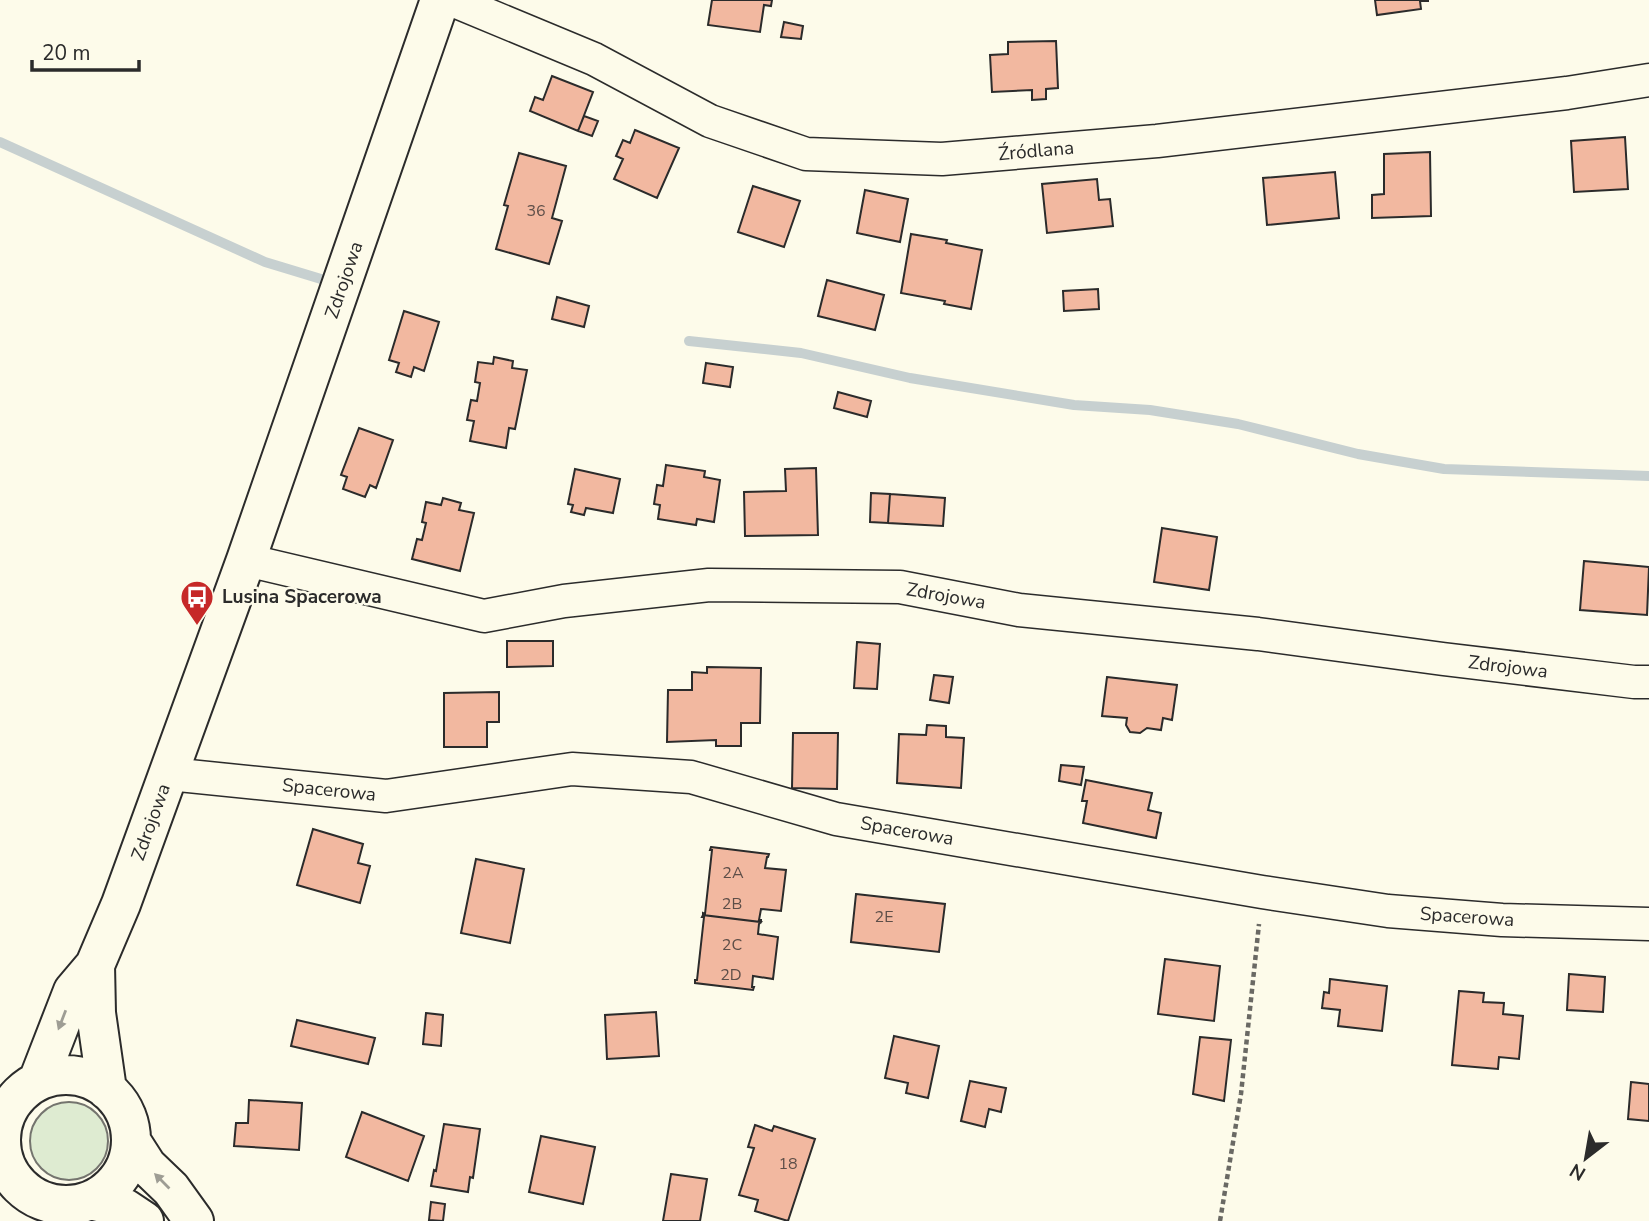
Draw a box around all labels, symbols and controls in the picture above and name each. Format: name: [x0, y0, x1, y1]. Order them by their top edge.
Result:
scale bar: [32, 28, 138, 72]
text: 20 m: [42, 39, 91, 67]
street label: Źródlana: [997, 135, 1075, 167]
house number: 36: [526, 200, 546, 222]
street label: Zdrojowa: [319, 238, 369, 322]
street label: Zdrojowa: [904, 576, 988, 616]
bus stop icon: Lusina Spacerowa: [178, 578, 216, 627]
place label: Lusina Spacerowa: [222, 584, 382, 610]
street label: Zdrojowa: [1467, 649, 1549, 685]
street label: Spacerowa: [281, 772, 377, 808]
street label: Zdrojowa: [125, 780, 177, 864]
street label: Spacerowa: [858, 810, 956, 852]
house number: 2A: [722, 862, 744, 884]
house number: 2B: [722, 893, 742, 915]
street label: Spacerowa: [1419, 901, 1515, 933]
house number: 2E: [875, 906, 893, 928]
house number: 2C: [722, 934, 742, 956]
house number: 2D: [720, 964, 742, 986]
one-way arrow: [56, 1009, 67, 1030]
north arrow: [1551, 1123, 1621, 1193]
house number: 18: [778, 1153, 798, 1175]
text: N: [1565, 1157, 1591, 1187]
one-way arrow: [154, 1172, 171, 1189]

